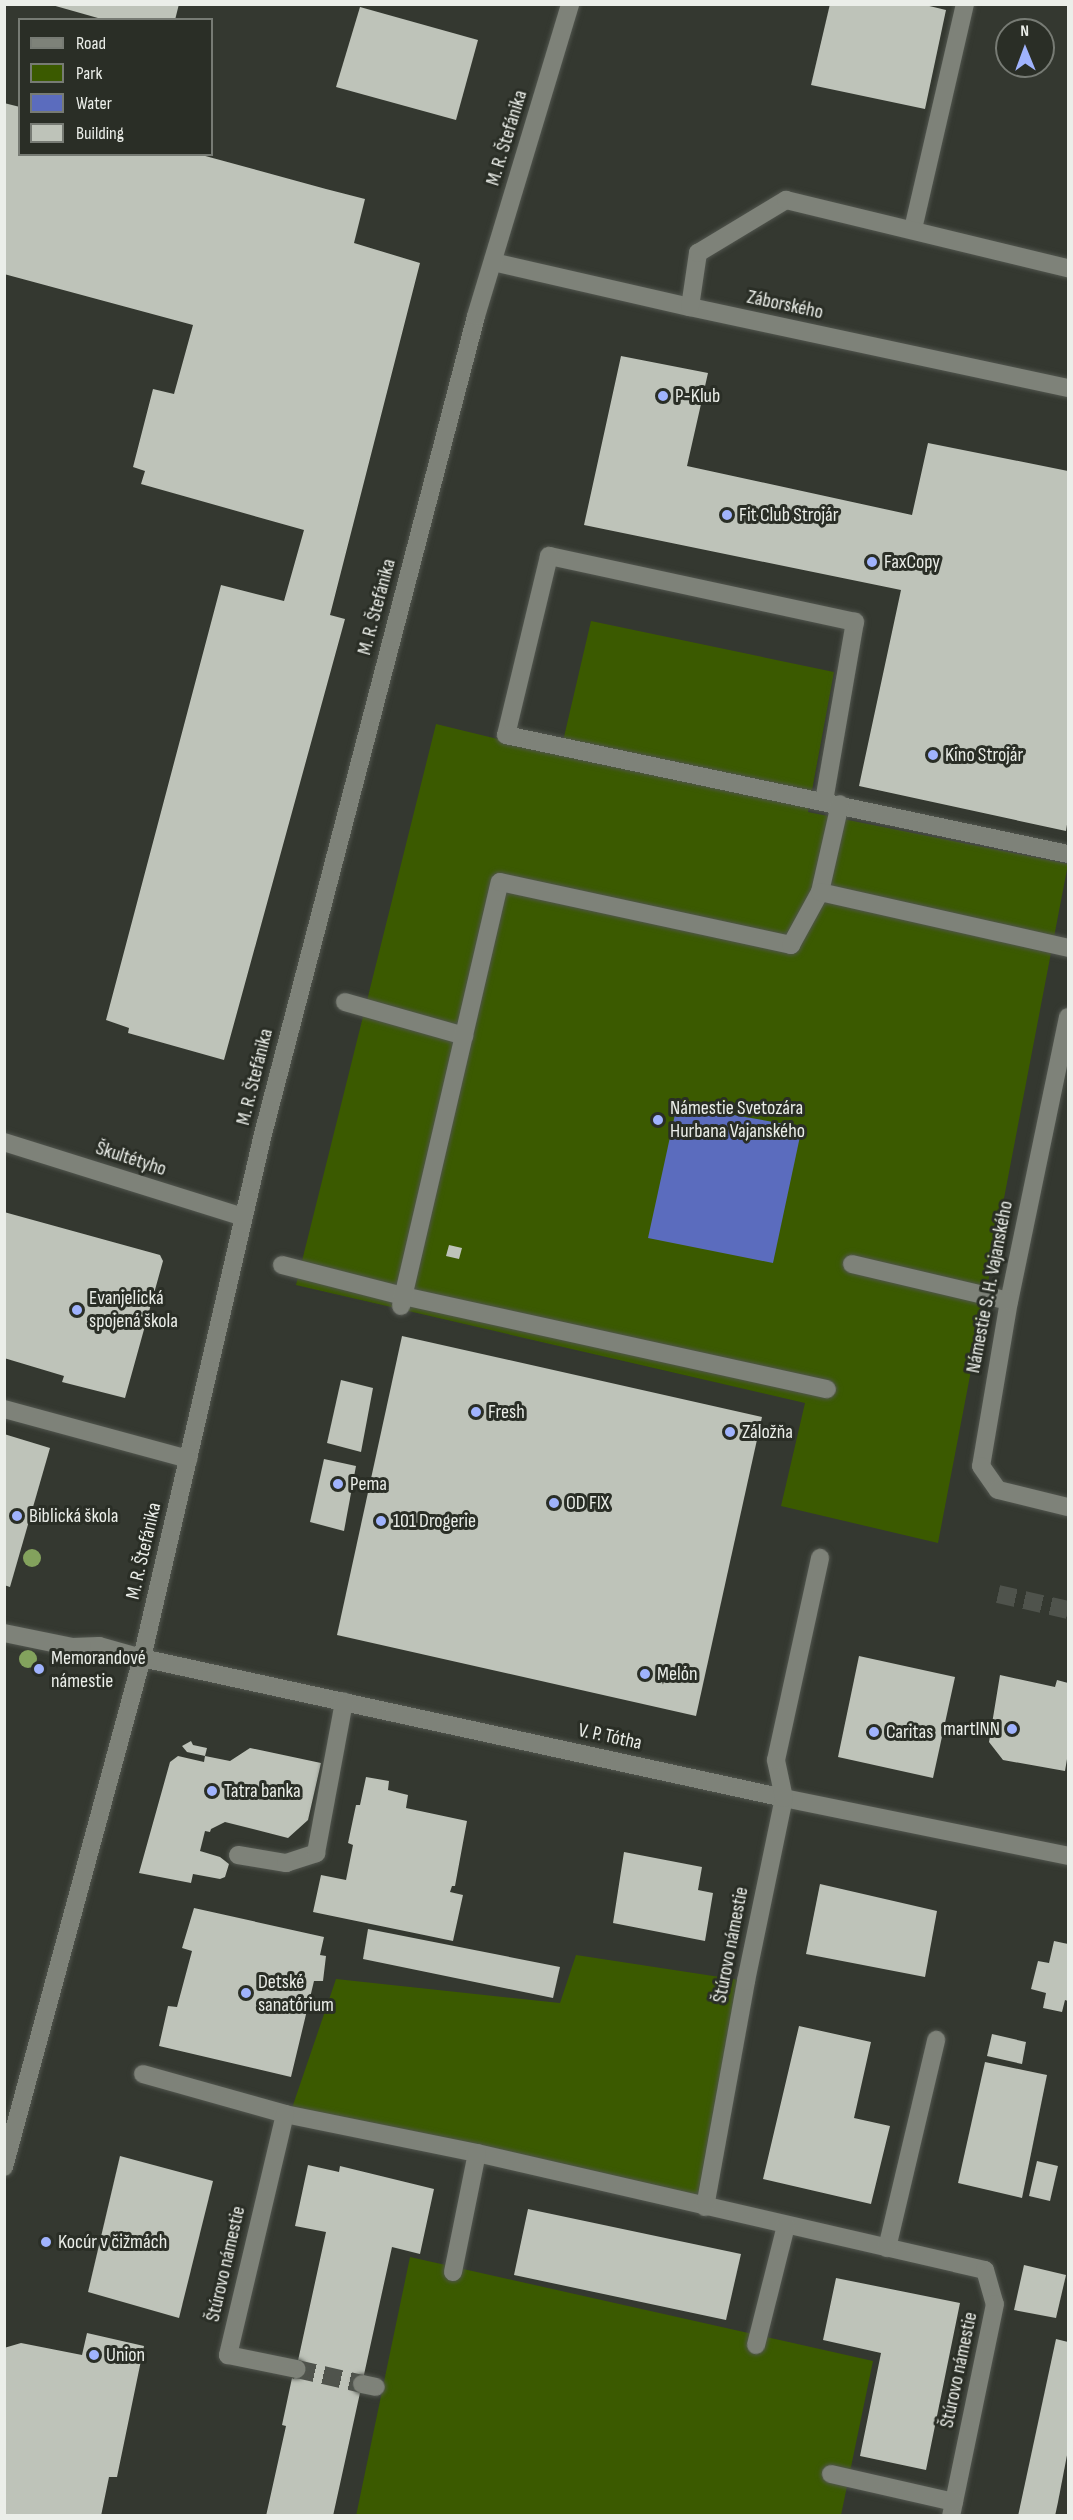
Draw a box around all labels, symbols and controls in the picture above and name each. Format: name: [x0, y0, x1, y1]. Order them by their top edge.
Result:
legend: [18, 18, 213, 156]
north arrow: [995, 18, 1055, 78]
text: N: [1020, 22, 1029, 41]
text: Road: [76, 33, 106, 54]
text: Park: [76, 63, 102, 84]
street label: M. R. Štefánika: [481, 87, 533, 189]
text: Water: [76, 93, 112, 114]
text: Building: [76, 123, 124, 144]
street label: Záborského: [745, 285, 825, 325]
place label: P-Klub: [675, 384, 720, 408]
marker: P-Klub: [656, 389, 670, 403]
place label: Fit Club Strojár: [739, 503, 839, 527]
marker: Fit Club Strojár: [720, 508, 734, 522]
place label: FaxCopy: [884, 550, 940, 574]
marker: FaxCopy: [865, 555, 879, 569]
street label: M. R. Štefánika: [353, 556, 401, 658]
place label: Kino Strojár: [945, 743, 1023, 767]
marker: Kino Strojár: [926, 748, 940, 762]
street label: M. R. Štefánika: [231, 1026, 279, 1128]
place label: Námestie Svetozára Hurbana Vajanského: [670, 1096, 805, 1143]
marker: Námestie Svetozára Hurbana Vajanského: [651, 1113, 665, 1127]
street label: Škultétyho: [93, 1136, 169, 1182]
street label: Námestie S. H. Vajanského: [962, 1199, 1018, 1375]
place label: Evanjelická spojená škola: [89, 1286, 178, 1333]
marker: Evanjelická spojená škola: [70, 1303, 84, 1317]
place label: Fresh: [488, 1400, 525, 1424]
marker: Fresh: [469, 1405, 483, 1419]
place label: Záložňa: [742, 1420, 793, 1444]
marker: Záložňa: [723, 1425, 737, 1439]
place label: Pema: [350, 1472, 387, 1496]
marker: Pema: [331, 1477, 345, 1491]
place label: OD FIX: [566, 1491, 609, 1515]
marker: OD FIX: [547, 1496, 561, 1510]
street label: M. R. Štefánika: [121, 1500, 167, 1602]
place label: Biblická škola: [29, 1504, 119, 1528]
marker: Biblická škola: [10, 1509, 24, 1523]
place label: 101 Drogerie: [393, 1509, 476, 1533]
marker: 101 Drogerie: [374, 1514, 388, 1528]
place label: Memorandové námestie: [51, 1646, 146, 1693]
marker: Memorandové námestie: [32, 1662, 46, 1676]
place label: Melón: [657, 1662, 697, 1686]
marker: Melón: [638, 1667, 652, 1681]
place label: martINN: [943, 1717, 1000, 1741]
street label: V. P. Tótha: [576, 1719, 644, 1755]
place label: Caritas: [886, 1720, 933, 1744]
marker: martINN: [1005, 1722, 1019, 1736]
marker: Caritas: [867, 1725, 881, 1739]
place label: Tatra banka: [224, 1779, 301, 1803]
marker: Tatra banka: [205, 1784, 219, 1798]
street label: Štúrovo námestie: [708, 1885, 754, 2005]
place label: Detské sanatórium: [258, 1970, 334, 2017]
marker: Detské sanatórium: [239, 1986, 253, 2000]
street label: Štúrovo námestie: [201, 2204, 251, 2324]
place label: Kocúr v čižmách: [58, 2230, 167, 2254]
marker: Kocúr v čižmách: [39, 2235, 53, 2249]
street label: Štúrovo námestie: [935, 2310, 983, 2430]
place label: Union: [106, 2343, 145, 2367]
marker: Union: [87, 2348, 101, 2362]

